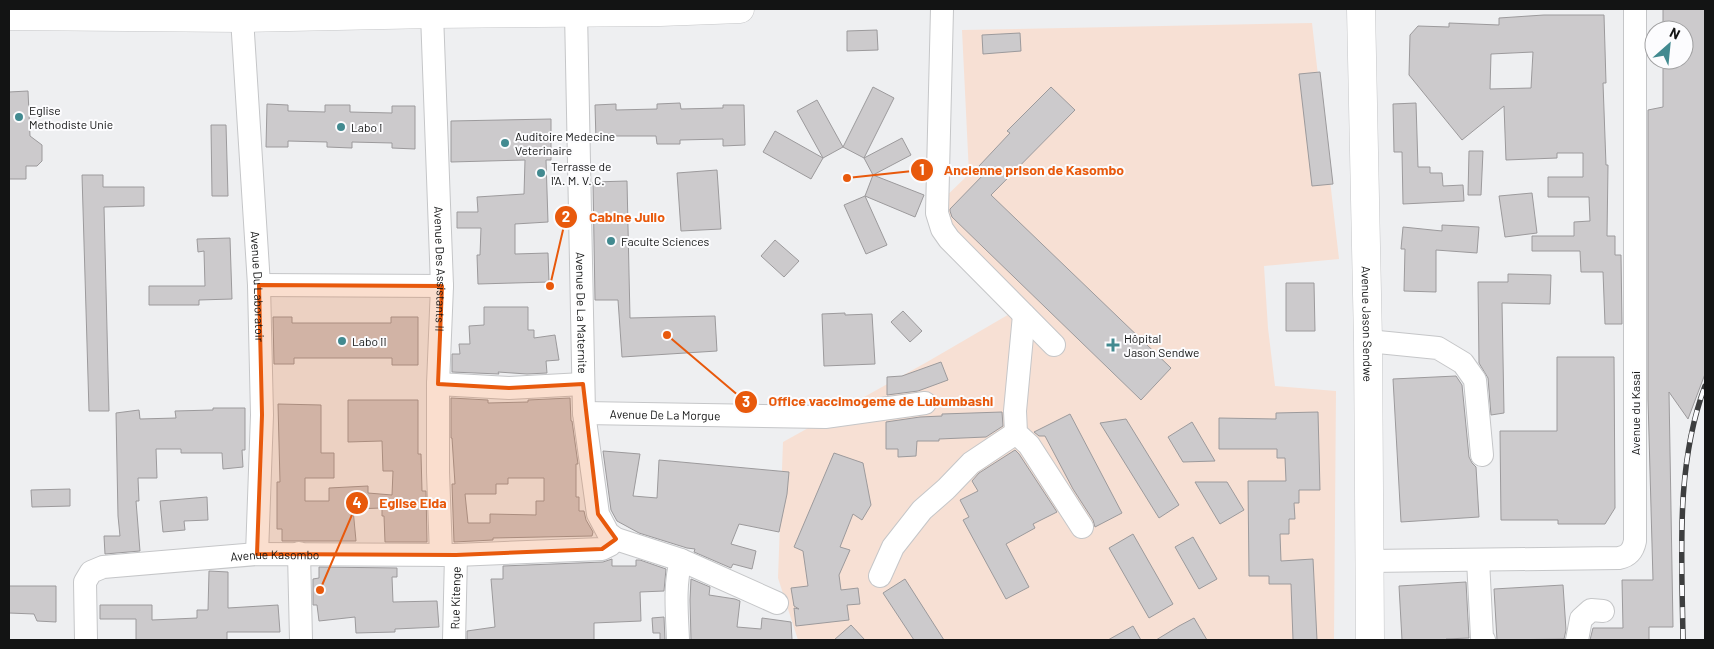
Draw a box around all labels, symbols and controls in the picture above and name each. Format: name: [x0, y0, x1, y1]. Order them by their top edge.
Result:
north arrow: [1644, 20, 1694, 70]
text: N: [1667, 23, 1683, 43]
place label: Eglise Methodiste Unie: [29, 103, 113, 131]
marker: Eglise Methodiste Unie: [13, 111, 25, 123]
place label: Labo I: [351, 120, 382, 134]
marker: Labo I: [335, 121, 347, 133]
place label: Auditoire Medecine Veterinaire: [515, 129, 615, 157]
marker: Auditoire Medecine Veterinaire: [499, 137, 511, 149]
callout: Ancienne prison de Kasombo: [909, 155, 1134, 184]
place label: Terrasse de l'A. M. V. C.: [551, 159, 611, 187]
text: 1: [919, 160, 925, 178]
text: Ancienne prison de Kasombo: [944, 161, 1124, 178]
marker: Terrasse de l'A. M. V. C.: [535, 167, 547, 179]
callout: Cabine Julio: [554, 202, 675, 231]
street label: Avenue Des Assistants II: [432, 206, 449, 332]
text: 2: [562, 207, 570, 225]
text: Cabine Julio: [589, 208, 665, 225]
street label: Avenue Du Laboratoir: [249, 230, 267, 343]
place label: Faculte Sciences: [621, 234, 710, 248]
marker: Faculte Sciences: [605, 235, 617, 247]
street label: Avenue De La Maternite: [574, 252, 590, 374]
street label: Avenue Jason Sendwe: [1359, 266, 1375, 382]
place label: Hôpital Jason Sendwe: [1124, 331, 1199, 359]
place label: Labo II: [352, 334, 387, 348]
marker: Labo II: [336, 335, 348, 347]
marker: Hôpital Jason Sendwe: [1106, 338, 1120, 352]
street label: Avenue du Kasai: [1628, 371, 1642, 455]
callout: Office vaccimogeme de Lubumbashi: [733, 387, 1003, 416]
text: 3: [742, 392, 750, 410]
text: Office vaccimogeme de Lubumbashi: [769, 392, 993, 409]
street label: Avenue De La Morgue: [609, 406, 721, 422]
callout: Eglise Elda: [344, 489, 456, 518]
text: 4: [352, 493, 362, 511]
text: Eglise Elda: [379, 494, 447, 511]
street label: Avenue Kasombo: [230, 547, 319, 563]
street label: Rue Kitenge: [447, 566, 463, 630]

